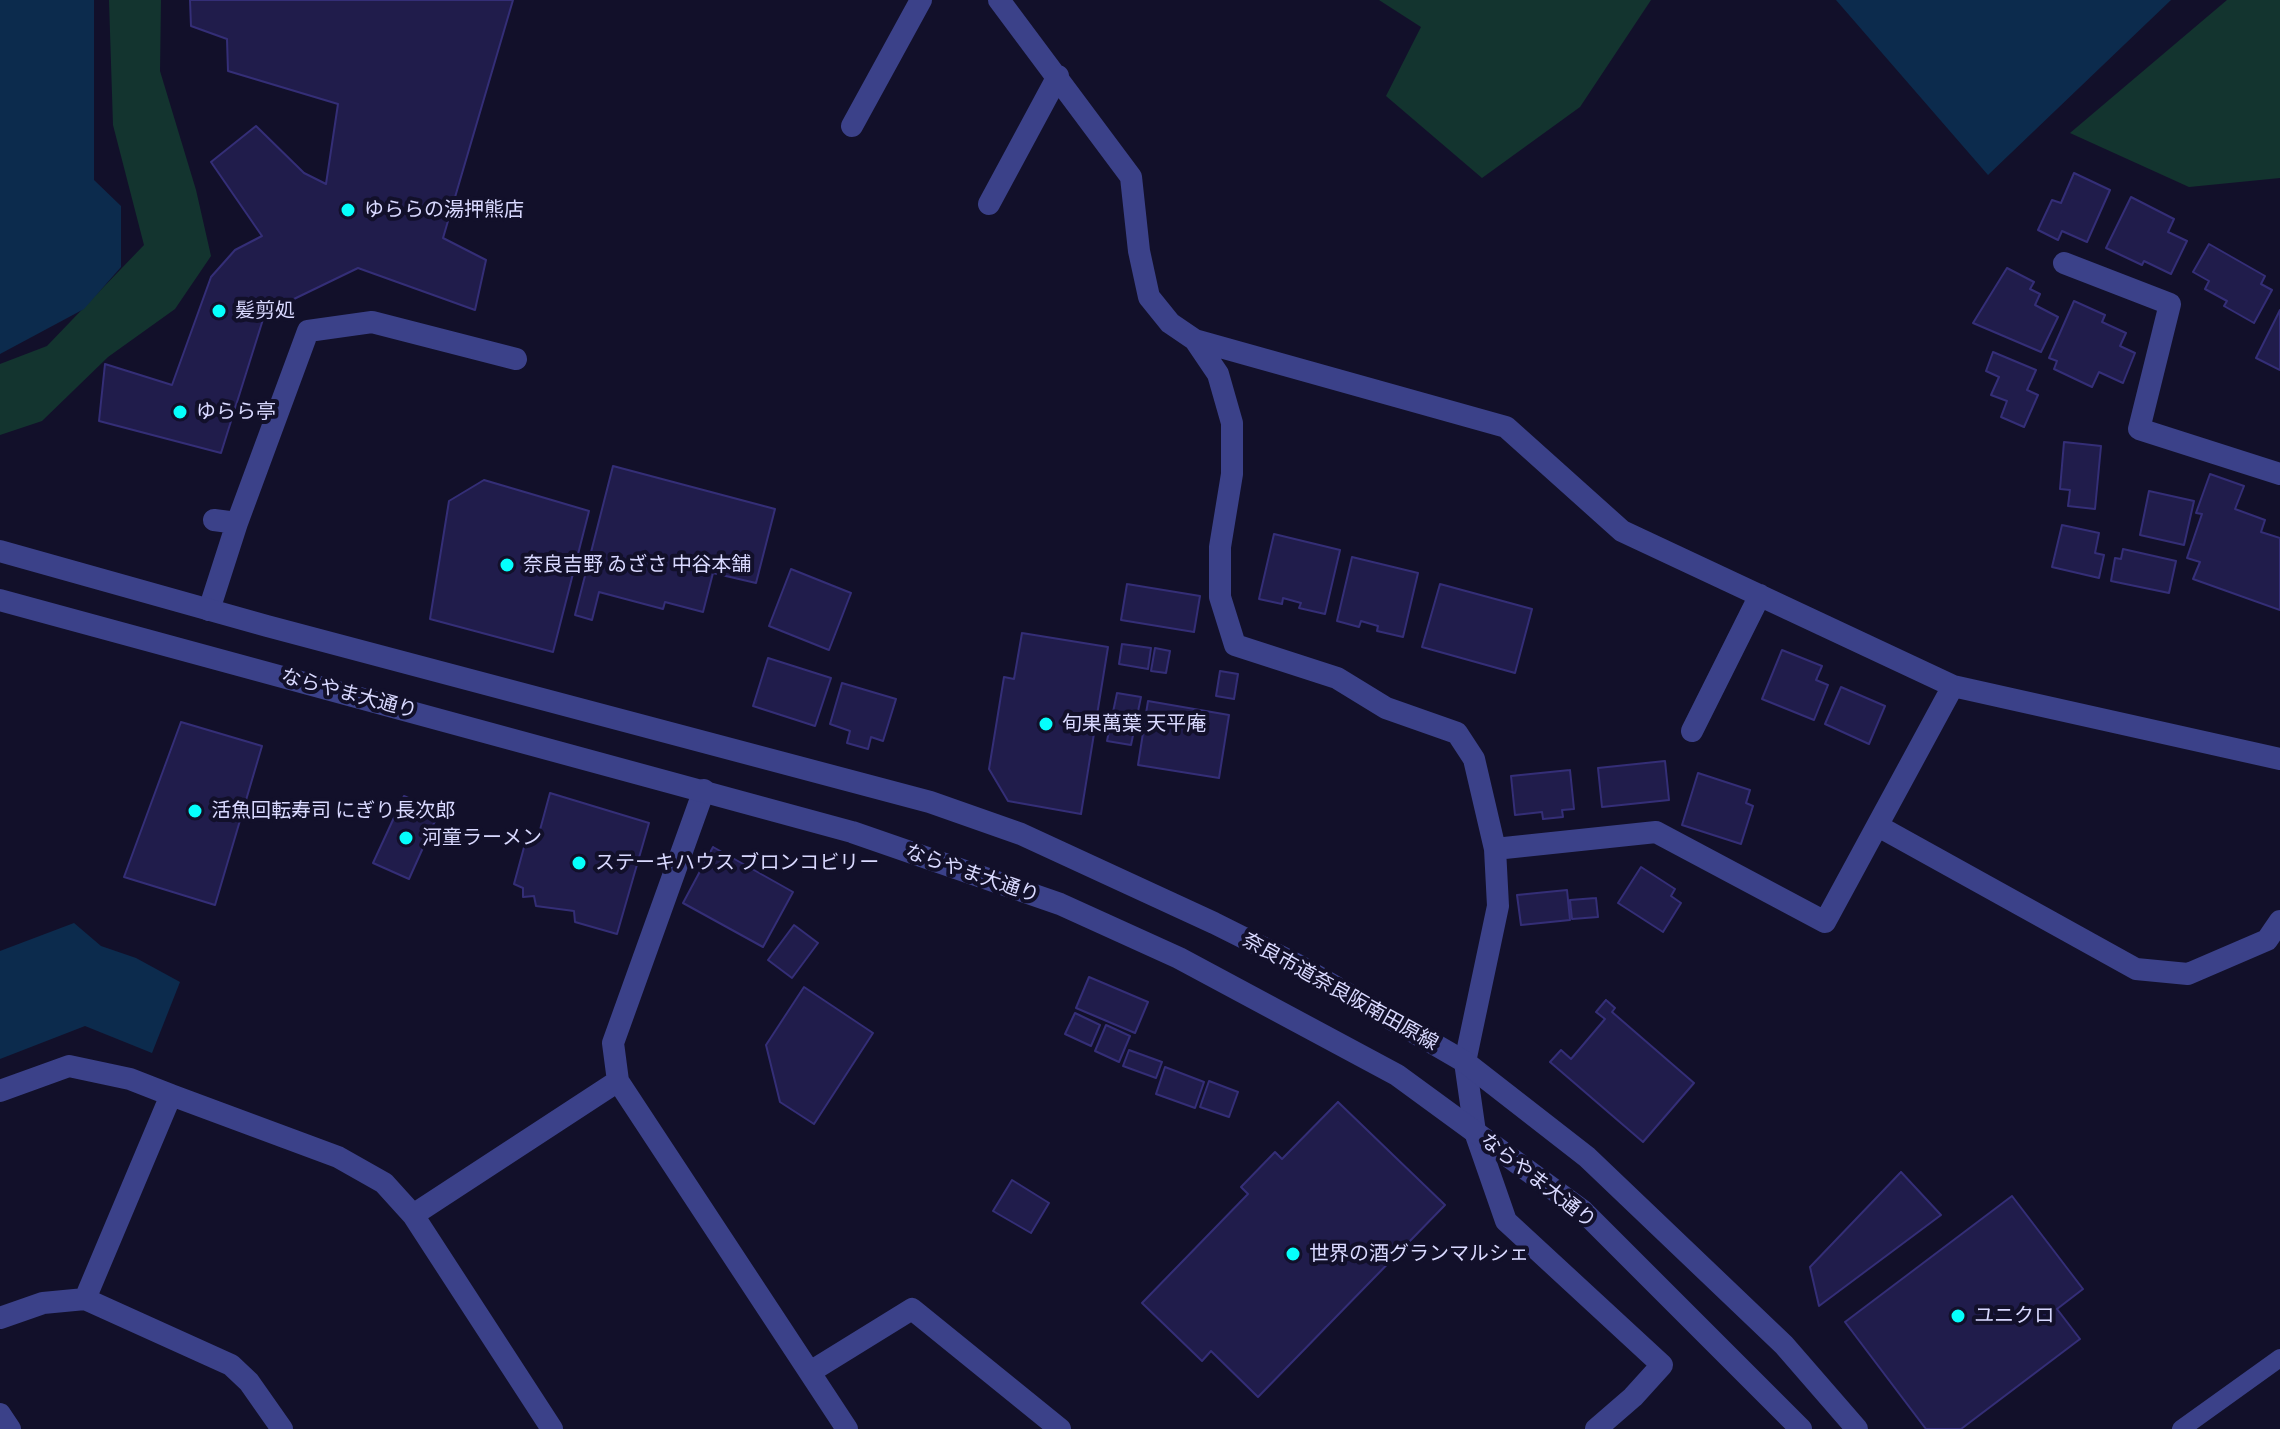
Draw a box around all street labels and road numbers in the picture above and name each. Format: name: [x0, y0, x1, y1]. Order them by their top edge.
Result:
street label: ならやま大通り: [278, 664, 420, 724]
street label: ならやま大通り: [902, 840, 1042, 908]
street label: 奈良市道奈良阪南田原線: [1238, 928, 1442, 1056]
street label: ならやま大通り: [1475, 1128, 1601, 1234]

